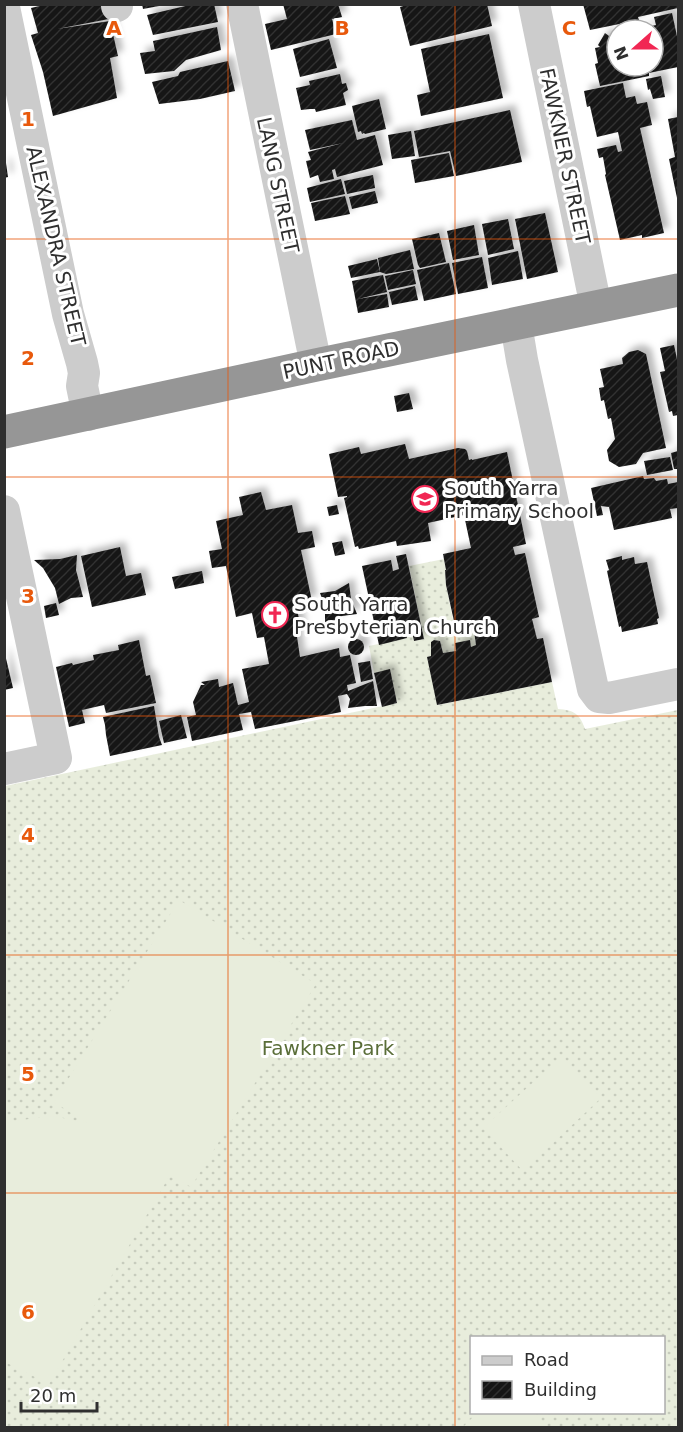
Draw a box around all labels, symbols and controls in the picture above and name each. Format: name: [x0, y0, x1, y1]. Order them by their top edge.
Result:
text: A: [106, 16, 122, 40]
text: B: [334, 16, 350, 40]
text: C: [562, 16, 576, 40]
north arrow: [605, 18, 665, 78]
text: N: [610, 44, 633, 63]
street label: FAWKNER STREET: [535, 66, 596, 247]
text: 1: [21, 107, 35, 131]
street label: LANG STREET: [252, 115, 304, 256]
street label: ALEXANDRA STREET: [21, 144, 91, 349]
street label: PUNT ROAD: [280, 336, 402, 384]
text: 2: [21, 346, 35, 370]
place label: South Yarra Primary School: [444, 476, 594, 523]
school or university icon: South Yarra Primary School: [410, 484, 440, 514]
text: 3: [21, 584, 35, 608]
place label: South Yarra Presbyterian Church: [294, 592, 497, 639]
church icon: South Yarra Presbyterian Church: [260, 600, 290, 630]
text: 4: [21, 823, 35, 847]
park label: Fawkner Park: [262, 1036, 395, 1060]
text: 5: [21, 1062, 35, 1086]
text: 6: [21, 1300, 35, 1324]
legend: [470, 1336, 665, 1414]
text: Road: [524, 1349, 569, 1370]
scale bar: [21, 1375, 98, 1413]
text: Building: [524, 1379, 597, 1400]
text: 20 m: [30, 1385, 76, 1406]

